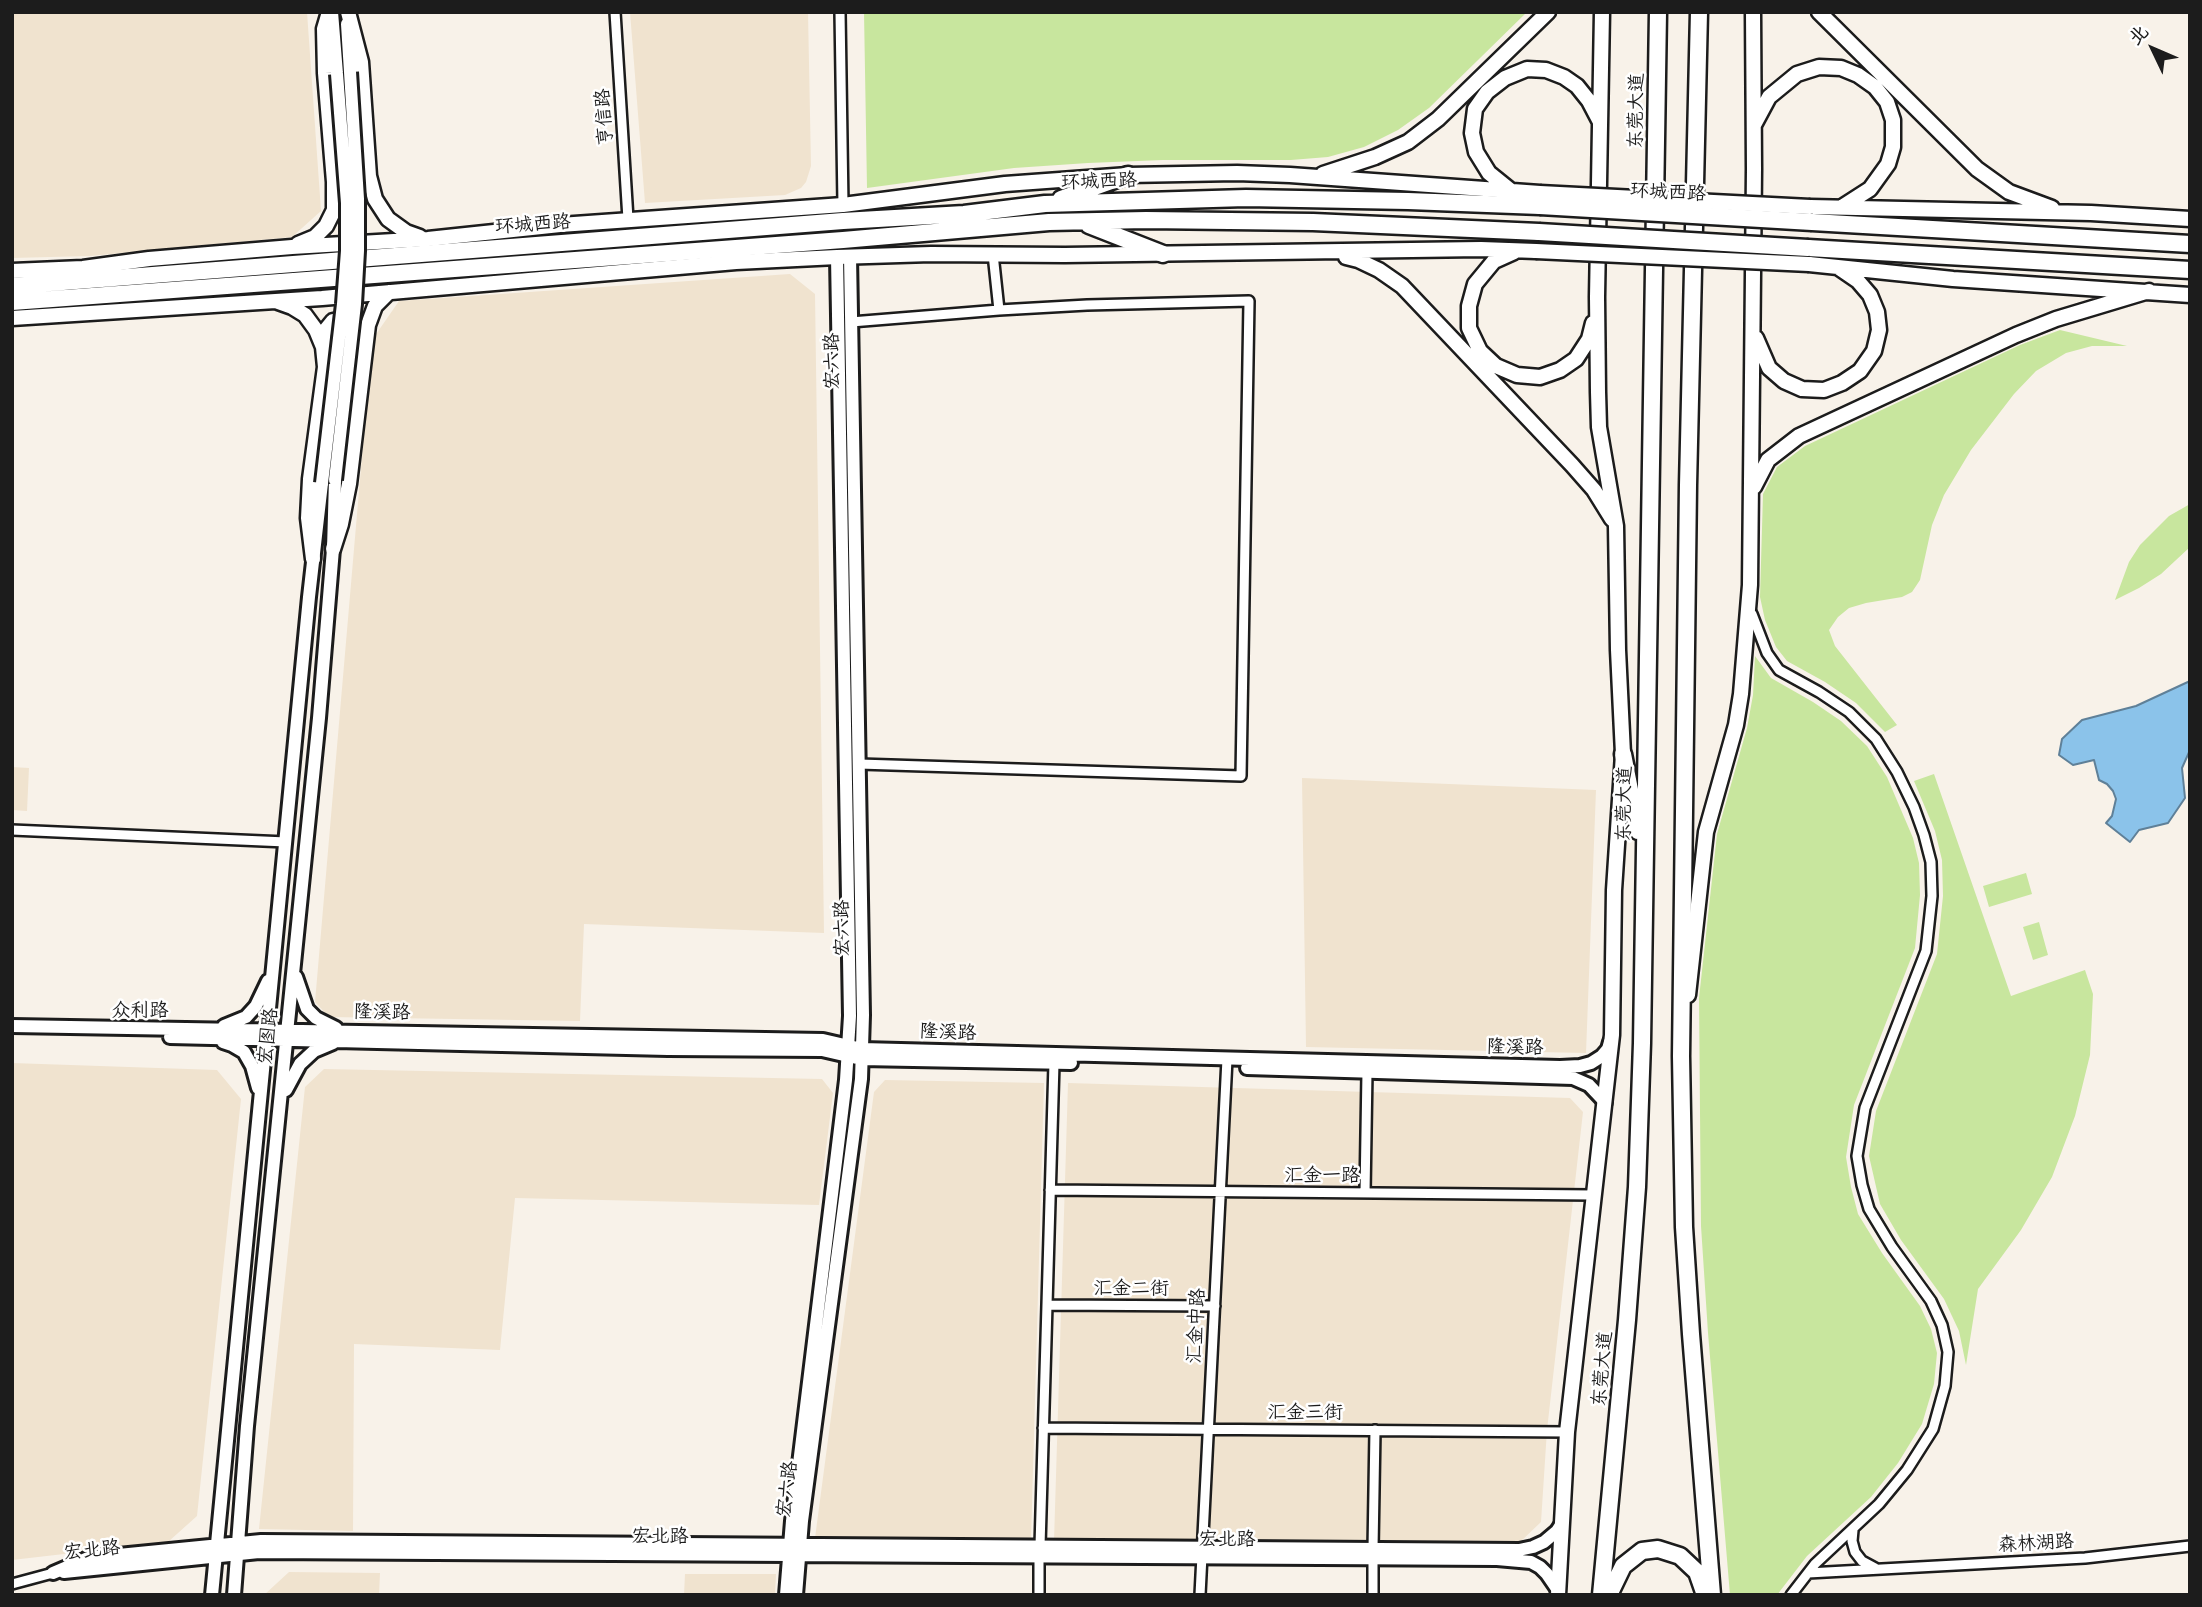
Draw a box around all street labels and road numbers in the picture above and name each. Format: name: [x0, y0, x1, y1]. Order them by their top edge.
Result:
street label: 东莞大道: [1624, 73, 1648, 149]
street label: 亨信路: [591, 88, 617, 146]
street label: 环城西路: [1061, 168, 1137, 194]
street label: 环城西路: [1629, 179, 1707, 205]
street label: 环城西路: [494, 210, 572, 238]
street label: 宏六路: [820, 332, 844, 390]
street label: 东莞大道: [1612, 766, 1636, 842]
street label: 宏六路: [830, 899, 854, 957]
street label: 众利路: [112, 999, 168, 1021]
street label: 隆溪路: [353, 1000, 411, 1024]
street label: 宏图路: [254, 1006, 282, 1066]
street label: 隆溪路: [919, 1020, 977, 1044]
street label: 隆溪路: [1486, 1035, 1544, 1059]
street label: 汇金一路: [1284, 1164, 1360, 1186]
street label: 汇金二街: [1093, 1277, 1169, 1299]
street label: 汇金中路: [1183, 1287, 1209, 1365]
street label: 东莞大道: [1587, 1330, 1617, 1408]
street label: 汇金三街: [1267, 1401, 1343, 1423]
street label: 宏六路: [772, 1459, 802, 1519]
street label: 宏北路: [632, 1525, 688, 1547]
street label: 宏北路: [1199, 1528, 1255, 1550]
street label: 森林湖路: [1997, 1530, 2075, 1556]
street label: 宏北路: [62, 1536, 122, 1564]

